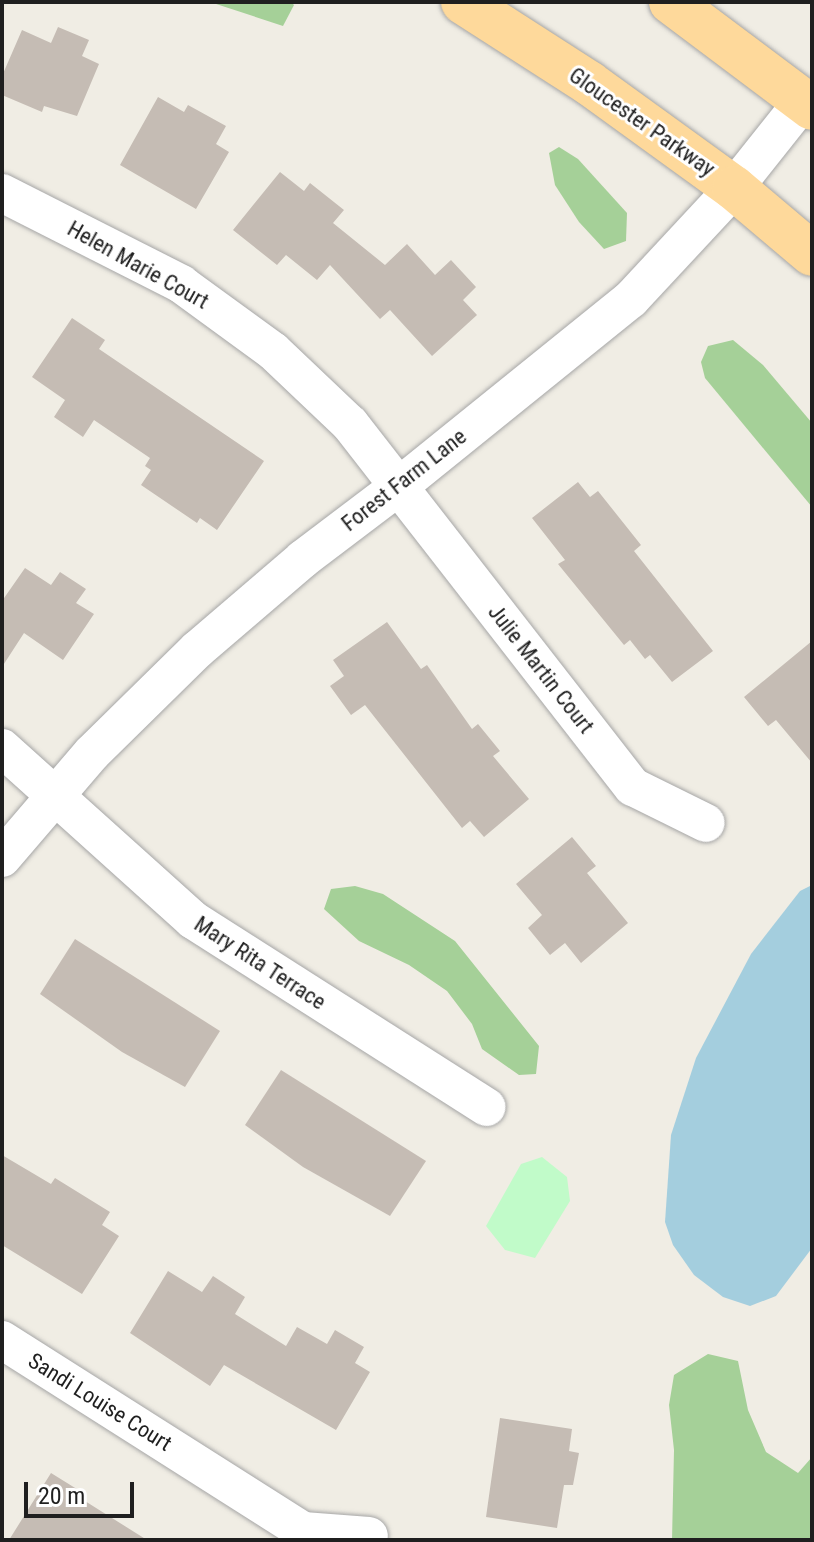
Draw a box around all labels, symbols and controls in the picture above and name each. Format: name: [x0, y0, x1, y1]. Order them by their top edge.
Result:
street label: Gloucester Parkway: [564, 62, 720, 182]
street label: Helen Marie Court: [63, 215, 213, 315]
street label: Forest Farm Lane: [336, 423, 472, 537]
street label: Julie Martin Court: [482, 599, 600, 739]
street label: Mary Rita Terrace: [189, 911, 331, 1015]
street label: Sandi Louise Court: [23, 1347, 177, 1457]
scale bar: [28, 1466, 138, 1516]
text: 20 m: [38, 1482, 85, 1510]

